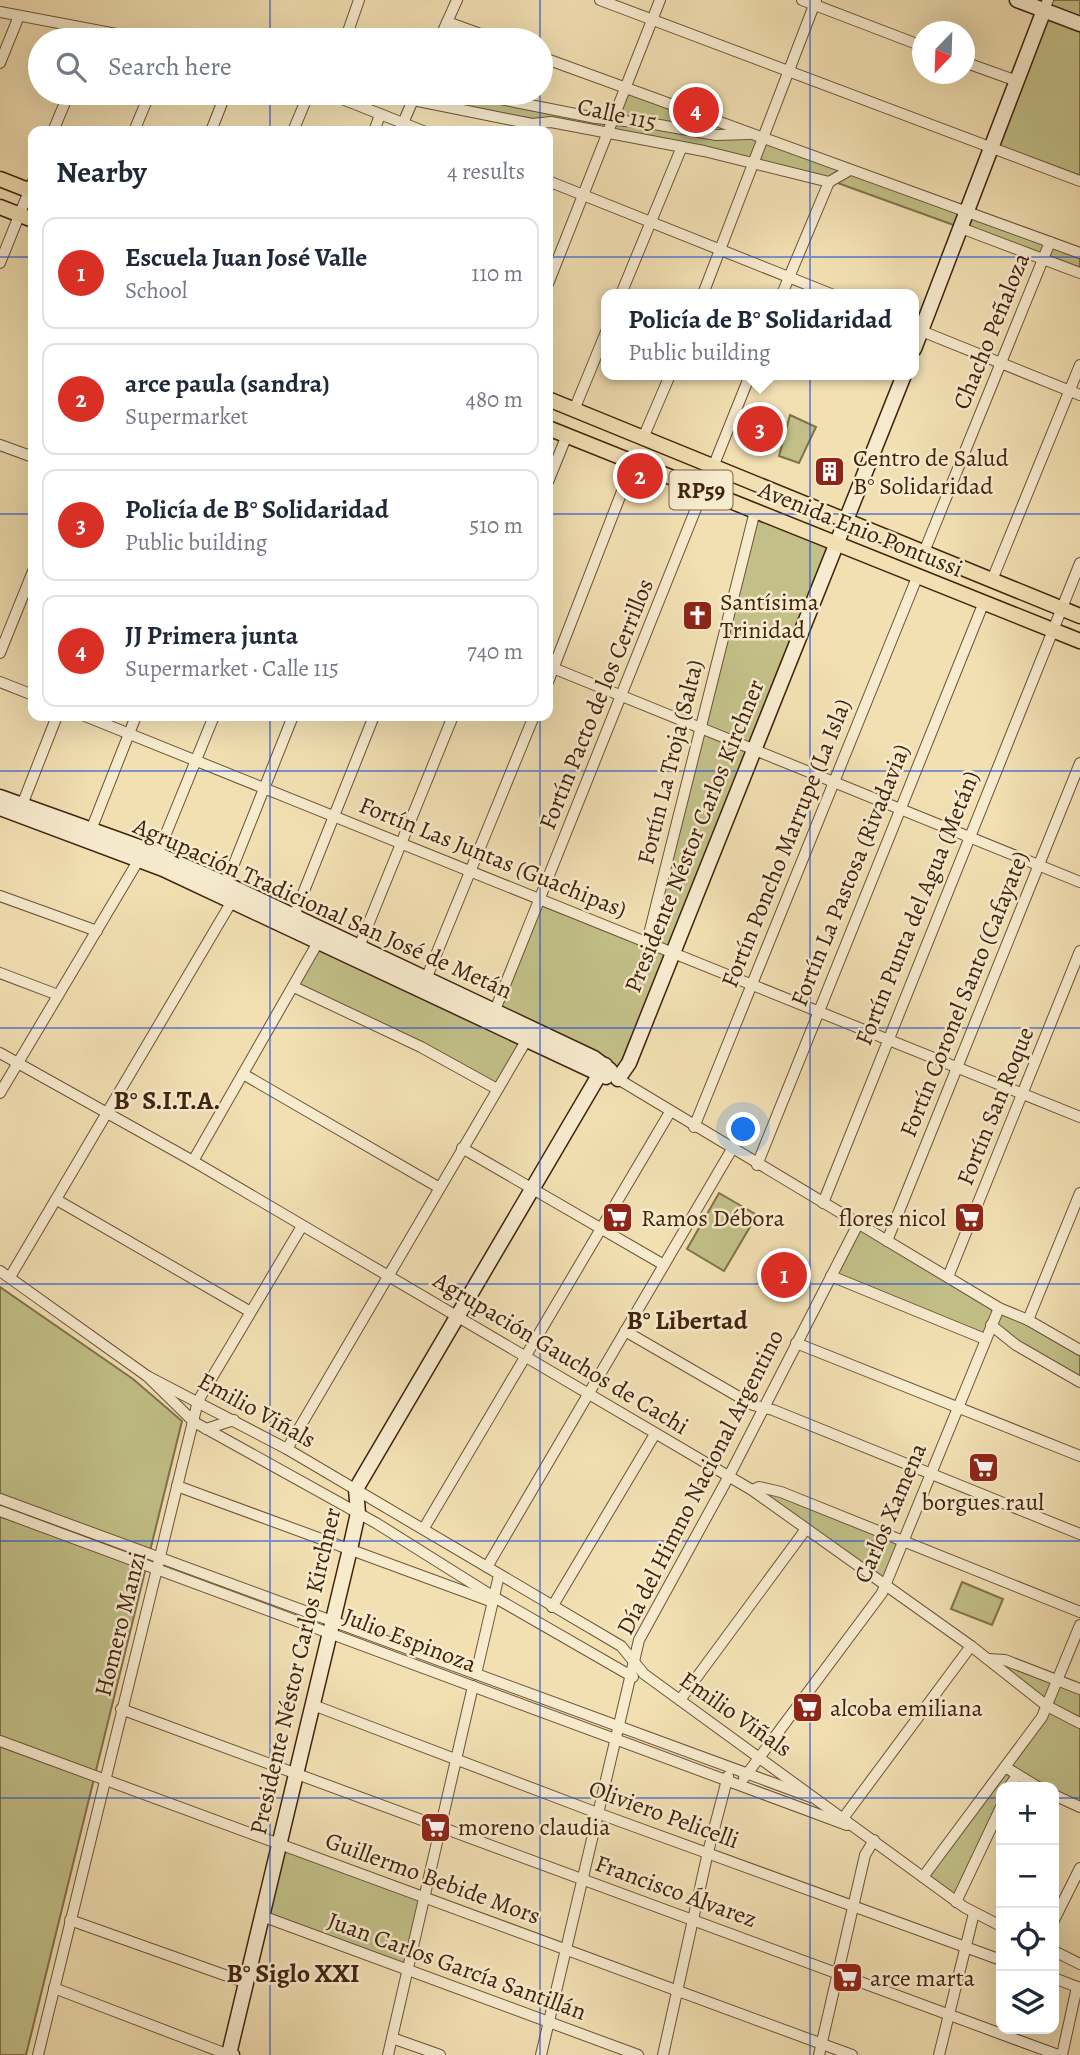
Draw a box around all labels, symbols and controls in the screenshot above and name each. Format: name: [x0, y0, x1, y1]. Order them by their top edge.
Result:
north arrow: [912, 21, 975, 84]
search box: [28, 28, 553, 105]
icon: search: [52, 48, 90, 86]
text: Search here: [108, 49, 232, 84]
pin: 4: [673, 84, 719, 136]
street label: Calle 115: [574, 90, 660, 138]
text: Nearby: [56, 152, 147, 192]
text: 4 results: [447, 156, 525, 187]
text: Escuela Juan José Valle: [125, 240, 367, 275]
street label: Chacho Peñaloza: [945, 247, 1037, 414]
text: 1: [77, 258, 85, 289]
text: 110 m: [471, 258, 523, 289]
text: School: [125, 275, 187, 306]
popup: [601, 289, 919, 380]
text: Policía de B° Solidaridad: [628, 302, 892, 337]
text: Public building: [628, 337, 771, 368]
text: arce paula (sandra): [125, 366, 330, 401]
text: 2: [75, 384, 87, 415]
text: 480 m: [465, 384, 523, 415]
text: Supermarket: [125, 401, 248, 432]
pin: 3: [737, 403, 783, 455]
place label: Centro de Salud B° Solidaridad: [853, 442, 1009, 502]
pin: 2: [617, 450, 663, 502]
building icon: Centro de Salud B° Solidaridad: [813, 455, 847, 489]
road number: RP59: [670, 470, 732, 510]
street label: Avenida Enio Pontussi: [753, 473, 968, 585]
text: Policía de B° Solidaridad: [125, 492, 389, 527]
text: 3: [76, 510, 86, 541]
text: 510 m: [469, 510, 523, 541]
text: Public building: [125, 527, 267, 558]
street label: Fortín Pacto de los Cerrillos: [531, 574, 661, 834]
place label: Santísima Trinidad: [720, 586, 820, 646]
church icon: Santísima Trinidad: [680, 599, 714, 633]
text: JJ Primera junta: [125, 618, 298, 653]
text: 4: [76, 636, 86, 667]
text: 740 m: [467, 636, 523, 667]
text: Supermarket · Calle 115: [125, 653, 339, 684]
street label: Fortín La Troja (Salta): [629, 656, 711, 868]
street label: Presidente Néstor Carlos Kirchner: [616, 675, 772, 997]
street label: Fortín Poncho Marrupe (La Isla): [713, 694, 859, 992]
street label: Fortín La Pastosa (Rivadavia): [783, 739, 917, 1011]
street label: Fortín Punta del Agua (Metán): [847, 766, 987, 1050]
street label: Fortín Las Juntas (Guachipas): [355, 789, 631, 925]
street label: Agrupación Tradicional San José de Metán: [128, 809, 517, 1006]
street label: Fortín Coronel Santo (Cafayate): [892, 846, 1036, 1142]
street label: Fortín San Roque: [949, 1022, 1041, 1190]
district label: B° S.I.T.A.: [114, 1083, 220, 1118]
your location: [726, 1112, 760, 1146]
supermarket icon: Ramos Débora: [601, 1201, 635, 1235]
supermarket icon: flores nicol: [952, 1201, 986, 1235]
place label: Ramos Débora: [641, 1202, 785, 1234]
place label: flores nicol: [839, 1202, 946, 1234]
pin: 1: [761, 1249, 807, 1301]
street label: Agrupación Gauchos de Cachi: [427, 1263, 695, 1442]
district label: B° Libertad: [626, 1303, 749, 1338]
street label: Día del Himno Nacional Argentino: [609, 1324, 791, 1640]
street label: Emilio Viñals: [192, 1364, 322, 1456]
street label: Carlos Xamena: [846, 1437, 934, 1588]
supermarket icon: borgues raul: [966, 1451, 1000, 1485]
place label: borgues raul: [922, 1486, 1044, 1518]
street label: Presidente Néstor Carlos Kirchner: [242, 1504, 348, 1838]
street label: Homero Manzi: [87, 1548, 153, 1700]
street label: Julio Espinoza: [339, 1600, 482, 1680]
street label: Emilio Viñals: [674, 1664, 798, 1764]
supermarket icon: alcoba emiliana: [790, 1691, 824, 1725]
place label: alcoba emiliana: [830, 1692, 983, 1724]
street label: Oliviero Pelicelli: [584, 1772, 744, 1856]
map controls: [996, 1782, 1059, 2034]
button: +: [996, 1782, 1059, 1845]
supermarket icon: moreno claudia: [418, 1810, 452, 1844]
place label: moreno claudia: [458, 1811, 611, 1843]
street label: Guillermo Bebide Mors: [321, 1824, 545, 1932]
button: −: [996, 1845, 1059, 1908]
street label: Francisco Álvarez: [591, 1847, 761, 1935]
street label: Juan Carlos García Santillán: [323, 1904, 591, 2028]
button: locate: [996, 1908, 1059, 1971]
district label: B° Siglo XXI: [227, 1956, 359, 1991]
supermarket icon: arce marta: [830, 1961, 864, 1995]
place label: arce marta: [870, 1962, 976, 1994]
button: layers: [996, 1971, 1059, 2034]

